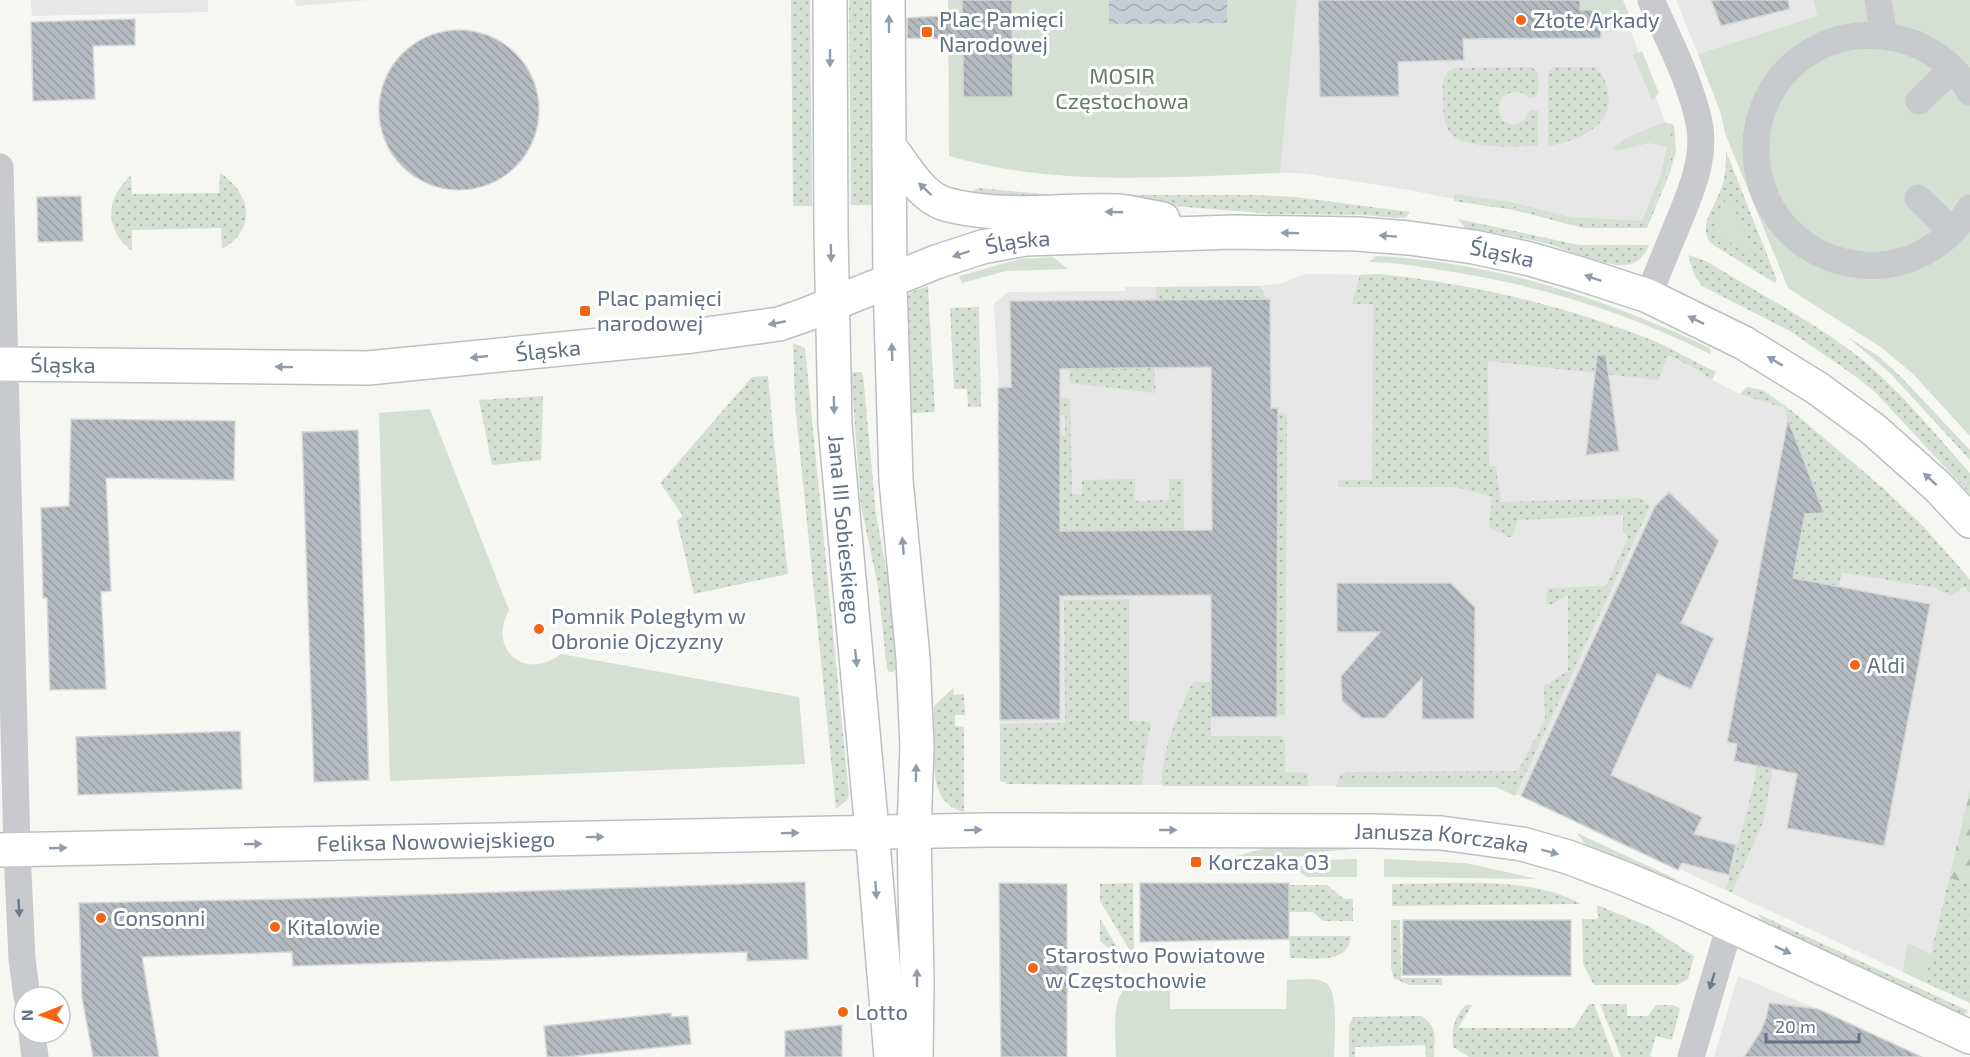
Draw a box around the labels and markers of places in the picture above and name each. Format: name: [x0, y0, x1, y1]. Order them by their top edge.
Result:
place label: Plac Pamięci Narodowej: [939, 5, 1064, 57]
place label: Złote Arkady: [1533, 6, 1660, 32]
marker: Złote Arkady: [1514, 13, 1528, 27]
marker: Plac Pamięci Narodowej: [920, 25, 934, 39]
place label: Plac pamięci narodowej: [597, 284, 722, 336]
marker: Plac pamięci narodowej: [578, 304, 592, 318]
place label: Pomnik Poległym w Obronie Ojczyzny: [551, 602, 746, 654]
marker: Pomnik Poległym w Obronie Ojczyzny: [532, 622, 546, 636]
place label: Aldi: [1867, 651, 1905, 677]
marker: Aldi: [1848, 658, 1862, 672]
place label: Korczaka 03: [1208, 848, 1330, 874]
marker: Korczaka 03: [1189, 855, 1203, 869]
place label: Consonni: [113, 904, 206, 930]
marker: Consonni: [94, 911, 108, 925]
place label: Kitalowie: [287, 913, 380, 939]
marker: Kitalowie: [268, 920, 282, 934]
place label: Starostwo Powiatowe w Częstochowie: [1045, 941, 1265, 992]
marker: Starostwo Powiatowe w Częstochowie: [1026, 961, 1040, 975]
place label: Lotto: [855, 998, 908, 1024]
marker: Lotto: [836, 1005, 850, 1019]

